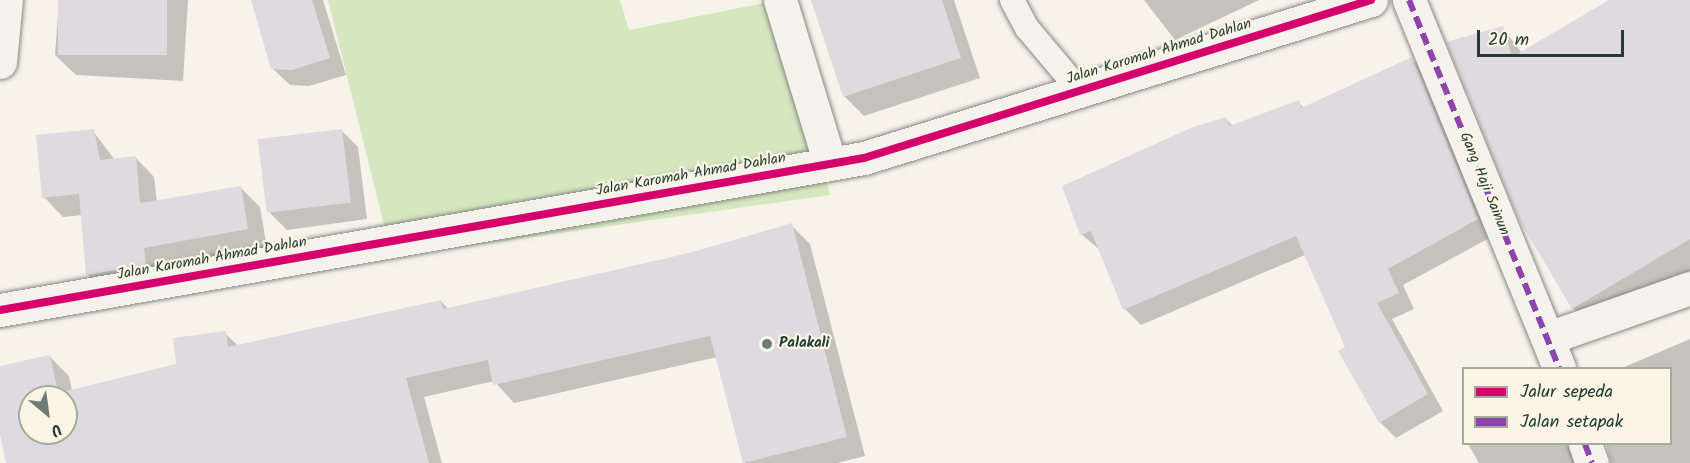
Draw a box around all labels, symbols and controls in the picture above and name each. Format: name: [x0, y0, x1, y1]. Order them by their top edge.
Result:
street label: Jalan Karomah Ahmad Dahlan: [1064, 15, 1254, 89]
scale bar: [1480, 18, 1627, 56]
text: 20 m: [1488, 26, 1529, 55]
street label: Gang Haji Sainun: [1455, 130, 1513, 238]
street label: Jalan Karomah Ahmad Dahlan: [595, 149, 787, 201]
street label: Jalan Karomah Ahmad Dahlan: [116, 233, 308, 285]
place label: Palakali: [779, 335, 829, 353]
marker: Palakali: [760, 337, 774, 351]
legend: [1462, 367, 1672, 445]
text: Jalur sepeda: [1520, 378, 1613, 407]
north arrow: [18, 385, 78, 445]
text: Jalan setapak: [1520, 408, 1623, 437]
text: U: [46, 416, 66, 443]

